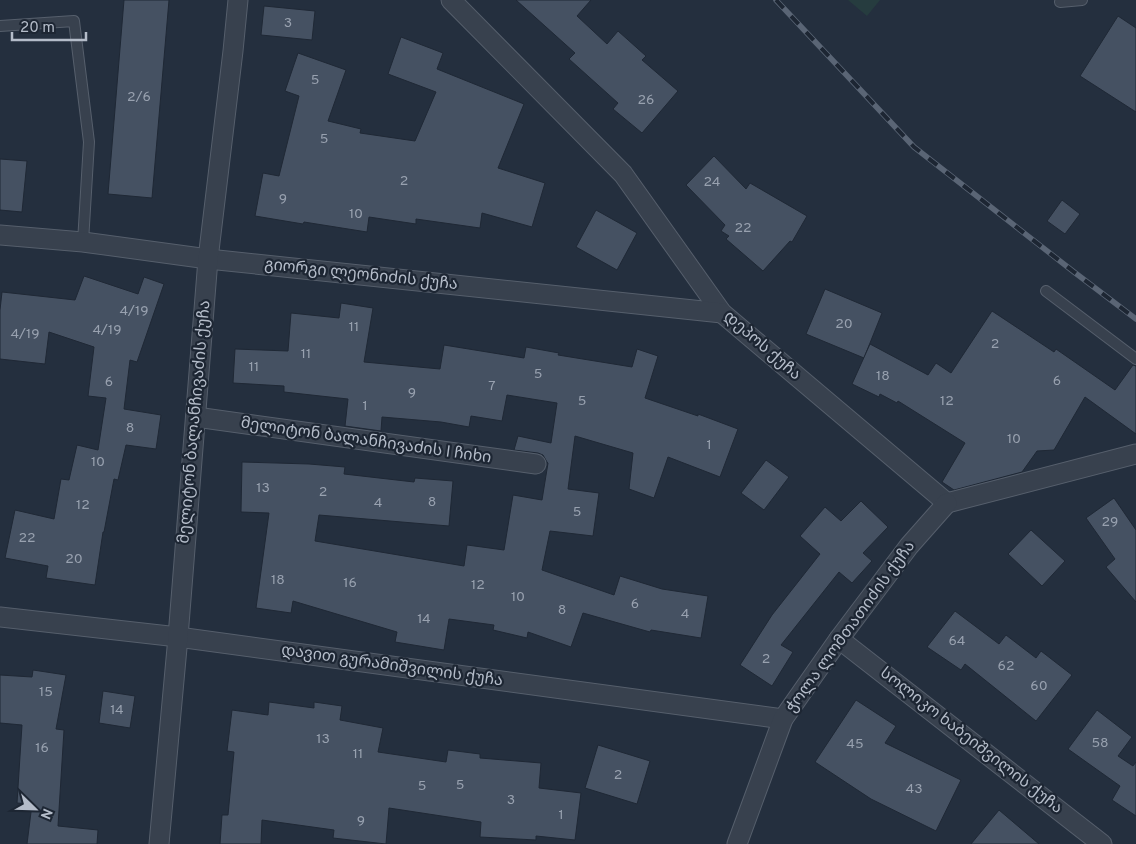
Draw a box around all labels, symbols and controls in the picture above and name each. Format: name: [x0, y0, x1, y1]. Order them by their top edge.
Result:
scale bar: [12, 10, 86, 42]
house number: 3: [284, 15, 292, 32]
text: 20 m: [20, 19, 55, 38]
house number: 5: [311, 72, 319, 89]
house number: 2/6: [127, 89, 151, 106]
house number: 26: [638, 92, 654, 109]
house number: 5: [320, 131, 328, 148]
house number: 2: [400, 173, 408, 190]
house number: 24: [703, 174, 721, 191]
house number: 9: [279, 191, 287, 208]
house number: 10: [349, 206, 363, 223]
house number: 22: [734, 220, 752, 237]
street label: გიორგი ლეონიძის ქუჩა: [263, 255, 459, 295]
street label: მელიტონ ბალანჩივაძის ქუჩა: [174, 299, 216, 545]
house number: 4/19: [119, 303, 149, 320]
street label: დეპოს ქუჩა: [719, 307, 805, 385]
house number: 20: [835, 316, 853, 333]
house number: 11: [349, 319, 359, 336]
house number: 4/19: [92, 322, 122, 339]
house number: 4/19: [10, 326, 40, 343]
house number: 2: [991, 336, 999, 353]
house number: 11: [301, 346, 311, 363]
house number: 11: [249, 359, 259, 376]
house number: 5: [534, 366, 542, 383]
house number: 18: [876, 368, 890, 385]
house number: 6: [1053, 373, 1061, 390]
house number: 6: [105, 374, 113, 391]
house number: 7: [488, 378, 496, 395]
house number: 9: [408, 385, 416, 402]
house number: 5: [578, 393, 586, 410]
house number: 12: [940, 393, 954, 410]
house number: 1: [362, 398, 368, 415]
street label: მელიტონ ბალანჩივაძის I ჩიხი: [239, 414, 493, 468]
house number: 8: [126, 420, 134, 437]
house number: 10: [1007, 431, 1021, 448]
house number: 1: [706, 437, 712, 454]
house number: 10: [91, 454, 105, 471]
house number: 13: [256, 480, 270, 497]
house number: 2: [319, 484, 327, 501]
house number: 8: [428, 494, 436, 511]
house number: 4: [374, 495, 382, 512]
house number: 12: [76, 497, 90, 514]
house number: 5: [573, 504, 581, 521]
house number: 29: [1102, 514, 1118, 531]
house number: 22: [18, 530, 36, 547]
street label: ჭოლა ლომთათიძის ქუჩა: [782, 537, 920, 717]
house number: 20: [65, 551, 83, 568]
house number: 18: [271, 572, 285, 589]
house number: 16: [343, 575, 357, 592]
house number: 12: [471, 577, 485, 594]
house number: 10: [511, 589, 525, 606]
house number: 6: [631, 596, 639, 613]
house number: 8: [558, 602, 566, 619]
house number: 4: [681, 606, 689, 623]
house number: 14: [417, 611, 431, 628]
house number: 64: [948, 633, 966, 650]
street label: დავით გურამიშვილის ქუჩა: [280, 641, 504, 691]
house number: 2: [762, 651, 770, 668]
house number: 62: [998, 658, 1014, 675]
street label: სოლიკო ხაბეიშვილის ქუჩა: [876, 663, 1066, 819]
house number: 60: [1030, 678, 1048, 695]
house number: 15: [39, 684, 53, 701]
house number: 14: [110, 702, 124, 719]
house number: 13: [316, 731, 330, 748]
house number: 58: [1091, 735, 1109, 752]
house number: 45: [846, 736, 864, 753]
house number: 16: [35, 740, 49, 757]
house number: 11: [353, 746, 363, 763]
house number: 2: [614, 767, 622, 784]
house number: 5: [456, 777, 464, 794]
house number: 5: [418, 778, 426, 795]
house number: 43: [905, 781, 923, 798]
north arrow: [10, 784, 60, 834]
house number: 3: [507, 792, 515, 809]
text: N: [36, 806, 55, 821]
house number: 1: [558, 807, 564, 824]
house number: 9: [357, 813, 365, 830]

